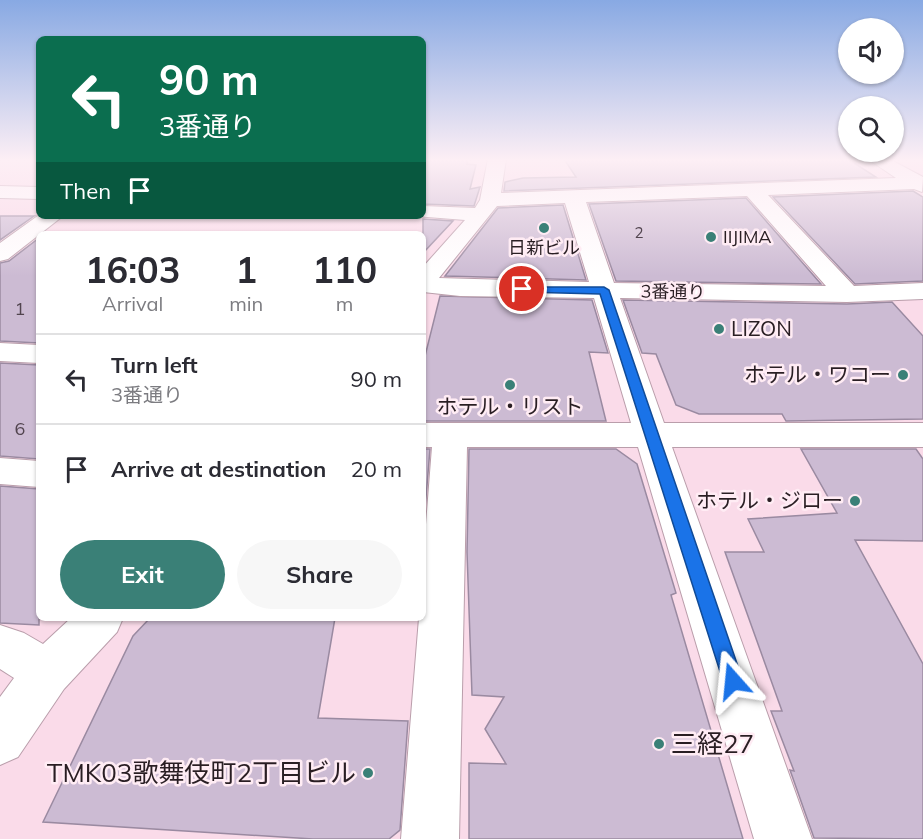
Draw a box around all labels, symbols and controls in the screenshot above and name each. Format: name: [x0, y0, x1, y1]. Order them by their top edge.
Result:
map controls: [838, 18, 904, 162]
button: sound: [838, 18, 904, 84]
text: 90 m: [159, 53, 259, 106]
icon: left: [60, 60, 138, 138]
button: search: [838, 96, 904, 162]
text: 3番通り: [159, 109, 256, 143]
icon: arrive: [123, 174, 156, 207]
text: Then: [60, 177, 111, 205]
marker: 日新ビル: [537, 221, 551, 235]
house number: 2: [634, 223, 644, 242]
place label: IIJIMA: [723, 225, 772, 248]
marker: IIJIMA: [704, 230, 718, 244]
place label: 日新ビル: [508, 236, 580, 259]
text: 16:03: [85, 247, 180, 292]
text: 1: [235, 247, 257, 292]
text: 110: [312, 247, 377, 292]
pin: [496, 263, 547, 314]
icon: arrive: [505, 272, 538, 305]
street label: 3番通り: [640, 279, 706, 304]
text: Arrival: [102, 291, 163, 316]
text: min: [229, 291, 263, 316]
text: m: [336, 291, 353, 316]
house number: 1: [15, 297, 25, 320]
place label: LIZON: [731, 315, 792, 341]
marker: LIZON: [712, 322, 726, 336]
text: Turn left: [111, 351, 198, 379]
place label: ホテル・ワコー: [744, 361, 891, 387]
icon: left: [60, 363, 93, 396]
text: 90 m: [351, 365, 402, 393]
marker: ホテル・ワコー: [896, 368, 910, 382]
marker: ホテル・リスト: [503, 378, 517, 392]
text: 3番通り: [111, 382, 183, 407]
place label: ホテル・リスト: [437, 393, 584, 419]
house number: 6: [15, 417, 25, 440]
icon: arrive: [60, 453, 93, 486]
text: Arrive at destination: [111, 455, 326, 483]
text: 20 m: [351, 455, 402, 483]
place label: ホテル・ジロー: [696, 487, 843, 513]
marker: ホテル・ジロー: [848, 494, 862, 508]
button: Exit: [60, 540, 225, 609]
button: Share: [237, 540, 402, 609]
position arrow: [701, 649, 765, 713]
place label: 三経27: [671, 727, 754, 760]
marker: 三経27: [652, 737, 666, 751]
place label: TMK03歌舞伎町2丁目ビル: [47, 756, 356, 789]
marker: TMK03歌舞伎町2丁目ビル: [361, 766, 375, 780]

